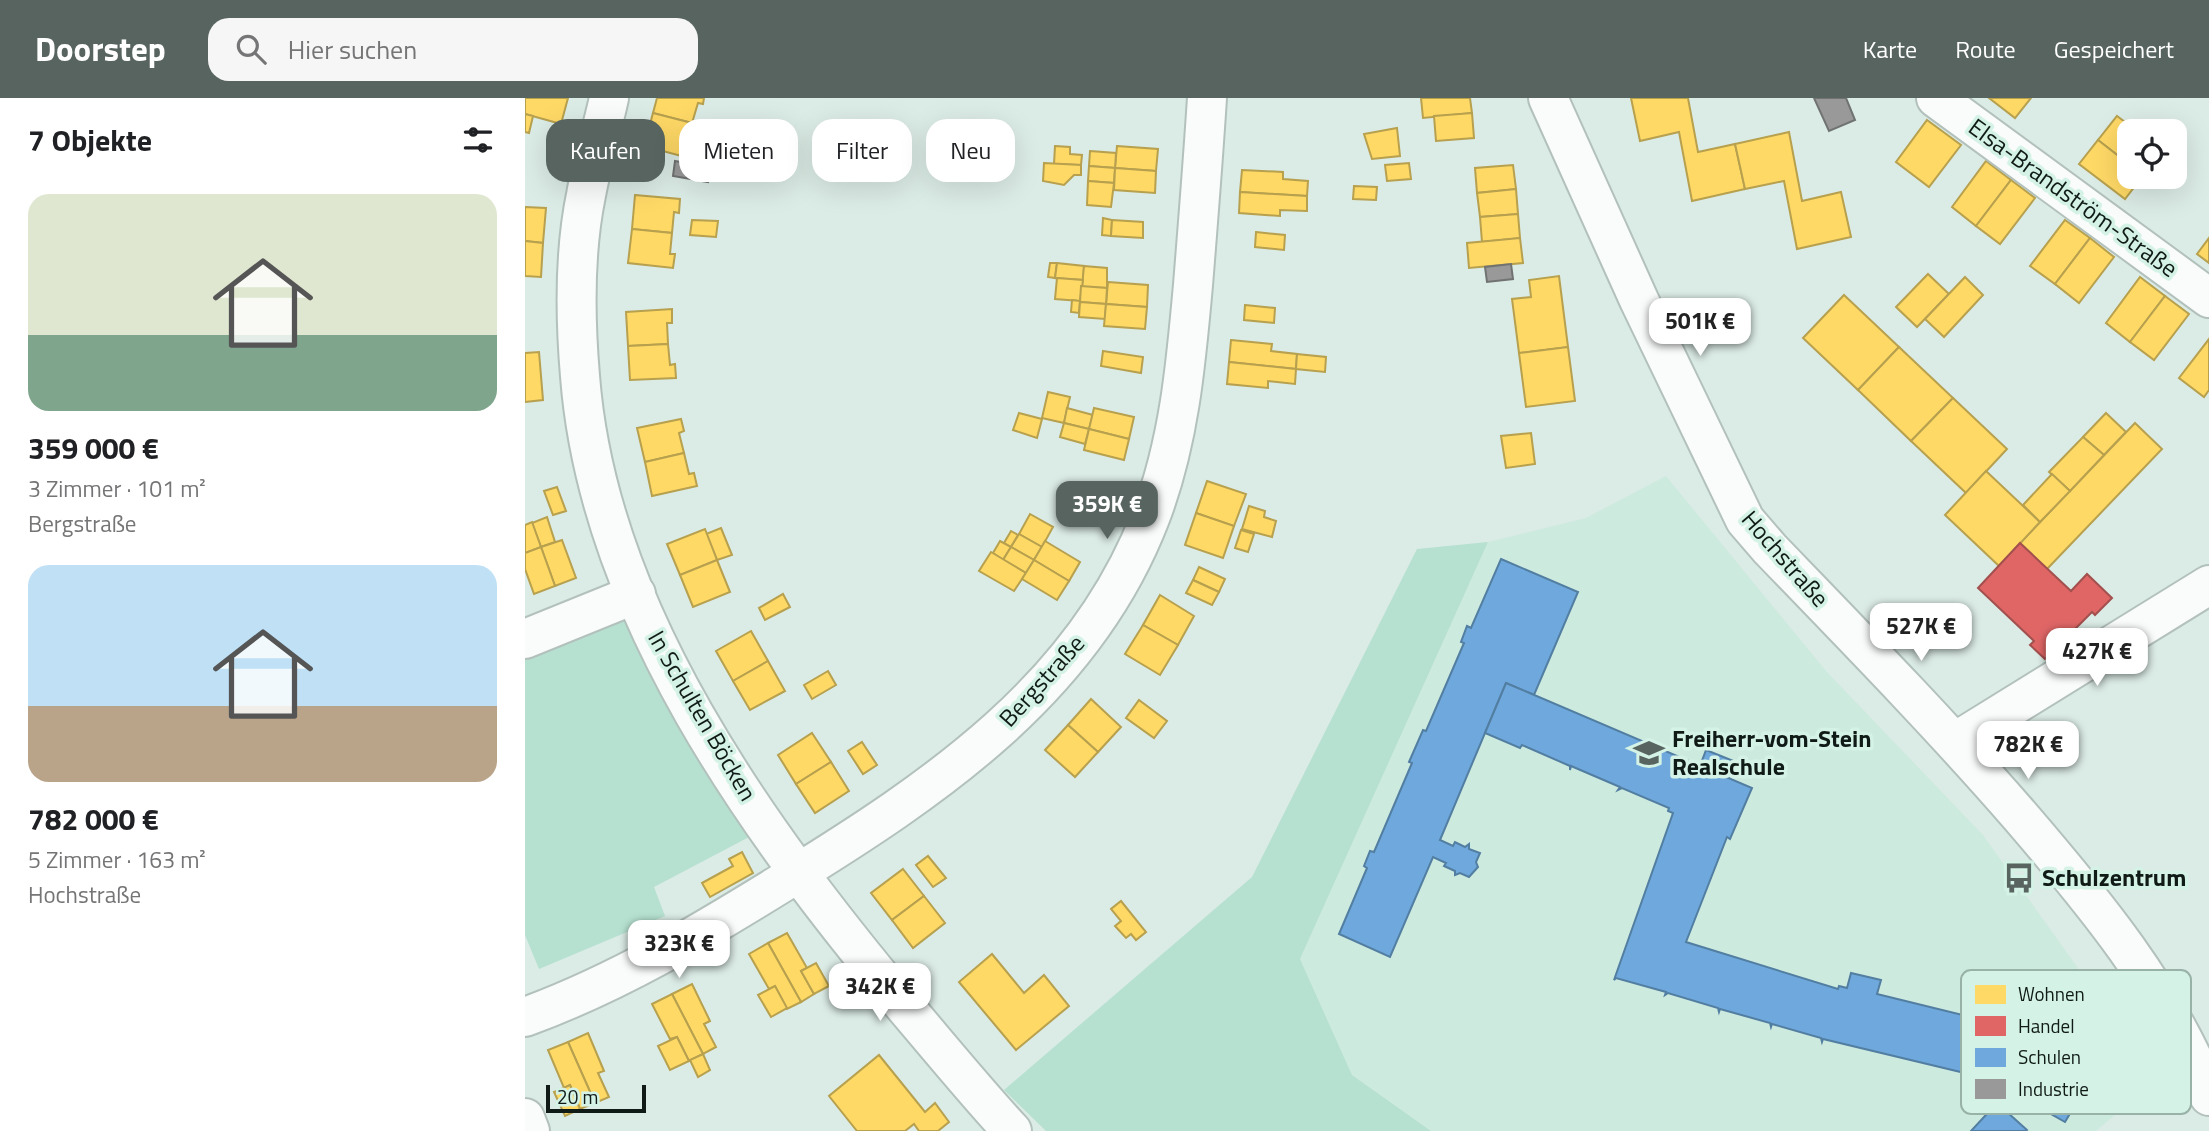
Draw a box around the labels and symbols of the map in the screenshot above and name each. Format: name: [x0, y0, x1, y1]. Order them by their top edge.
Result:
street label: Elsa-Brandström-Straße: [1962, 109, 2186, 285]
pin: 501K €: [1643, 299, 1757, 358]
pin: 359K €: [1050, 482, 1164, 541]
street label: Hochstraße: [1733, 502, 1838, 615]
pin: 527K €: [1864, 603, 1978, 663]
street label: In Schulten Böcken: [639, 624, 766, 807]
street label: Bergstraße: [990, 626, 1093, 734]
pin: 427K €: [2040, 628, 2154, 688]
place label: Freiherr-vom-Stein Realschule: [1672, 720, 1871, 784]
pin: 782K €: [1971, 722, 2085, 781]
school or university icon: Freiherr-vom-Stein Realschule: [1632, 736, 1666, 770]
place label: Schulzentrum: [2042, 859, 2186, 895]
bus stop icon: Schulzentrum: [2002, 861, 2036, 895]
pin: 323K €: [622, 920, 736, 980]
pin: 342K €: [823, 964, 937, 1023]
legend: [1961, 970, 2191, 1114]
text: Wohnen: [2018, 979, 2085, 1008]
text: Handel: [2018, 1011, 2075, 1040]
text: Schulen: [2018, 1042, 2081, 1071]
text: Industrie: [2018, 1074, 2089, 1103]
scale bar: [546, 1082, 646, 1114]

